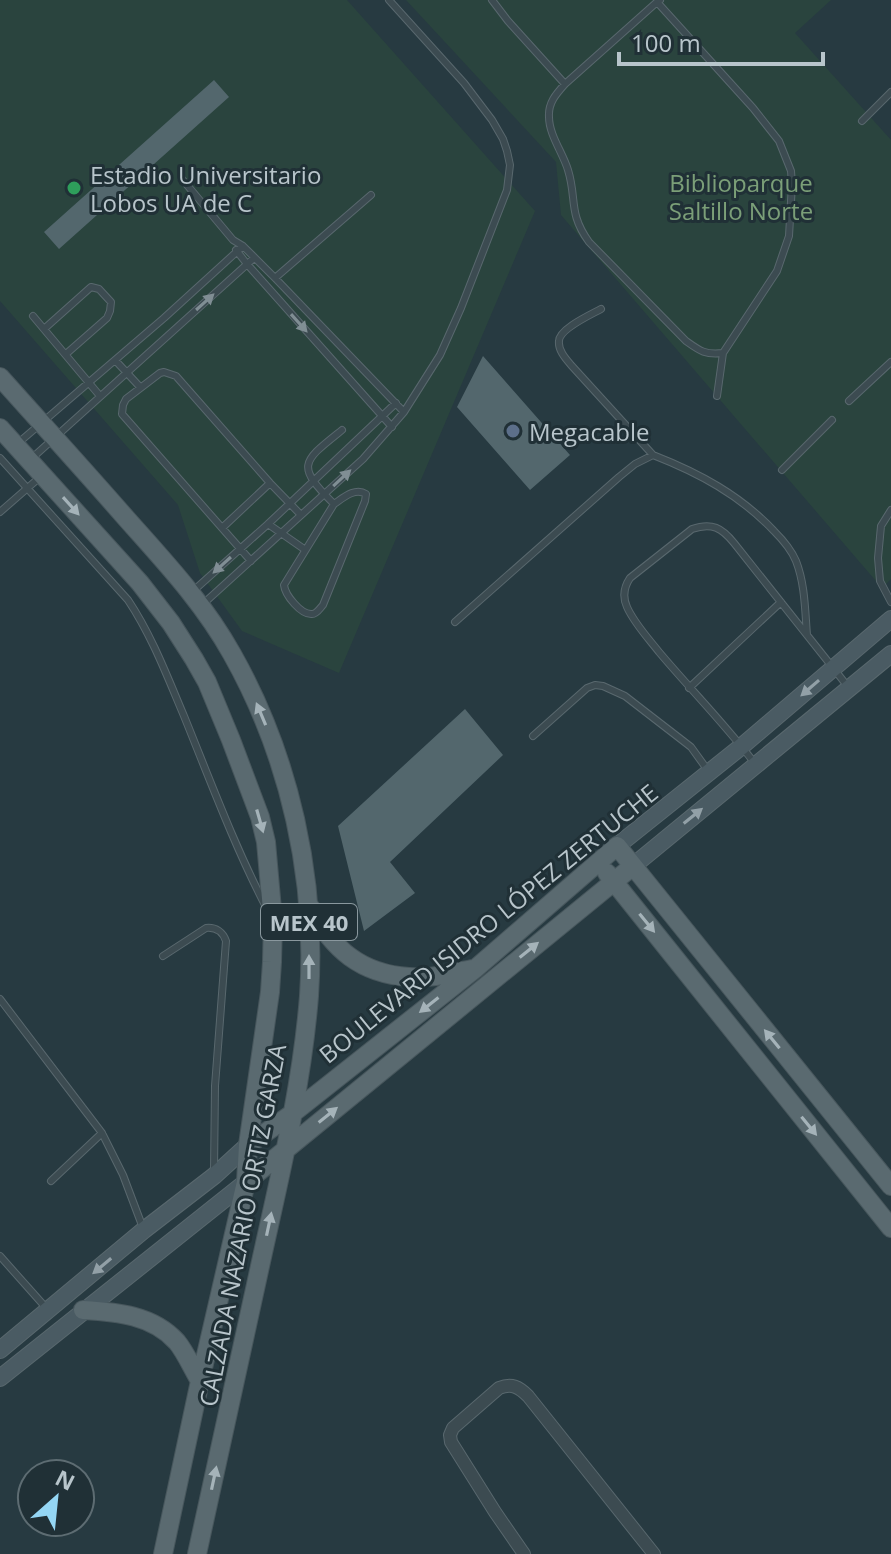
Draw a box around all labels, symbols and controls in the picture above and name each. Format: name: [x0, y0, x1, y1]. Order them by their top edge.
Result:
scale bar: [619, 16, 823, 66]
text: 100 m: [631, 26, 701, 59]
place label: Estadio Universitario Lobos UA de C: [90, 158, 321, 219]
park label: Biblioparque Saltillo Norte: [669, 166, 813, 227]
marker: Estadio Universitario Lobos UA de C: [65, 179, 83, 197]
one-way arrow: [195, 294, 215, 311]
one-way arrow: [289, 313, 307, 332]
place label: Megacable: [529, 415, 649, 448]
marker: Megacable: [504, 422, 522, 440]
one-way arrow: [333, 469, 352, 487]
one-way arrow: [61, 497, 79, 516]
one-way arrow: [213, 555, 232, 573]
one-way arrow: [800, 679, 820, 696]
one-way arrow: [255, 702, 268, 726]
street label: BOULEVARD ISIDRO LÓPEZ ZERTUCHE: [312, 776, 664, 1070]
one-way arrow: [682, 807, 703, 824]
one-way arrow: [255, 809, 267, 834]
road number: MEX 40: [261, 904, 357, 940]
one-way arrow: [638, 913, 654, 933]
one-way arrow: [519, 942, 539, 959]
one-way arrow: [303, 954, 315, 979]
one-way arrow: [419, 996, 439, 1013]
one-way arrow: [763, 1028, 780, 1049]
street label: CALZADA NAZARIO ORTIZ GARZA: [191, 1040, 294, 1409]
one-way arrow: [318, 1107, 338, 1124]
one-way arrow: [801, 1116, 817, 1136]
one-way arrow: [263, 1211, 276, 1236]
one-way arrow: [92, 1257, 112, 1274]
north arrow: [16, 1458, 96, 1538]
text: N: [51, 1462, 80, 1497]
one-way arrow: [208, 1465, 221, 1490]

